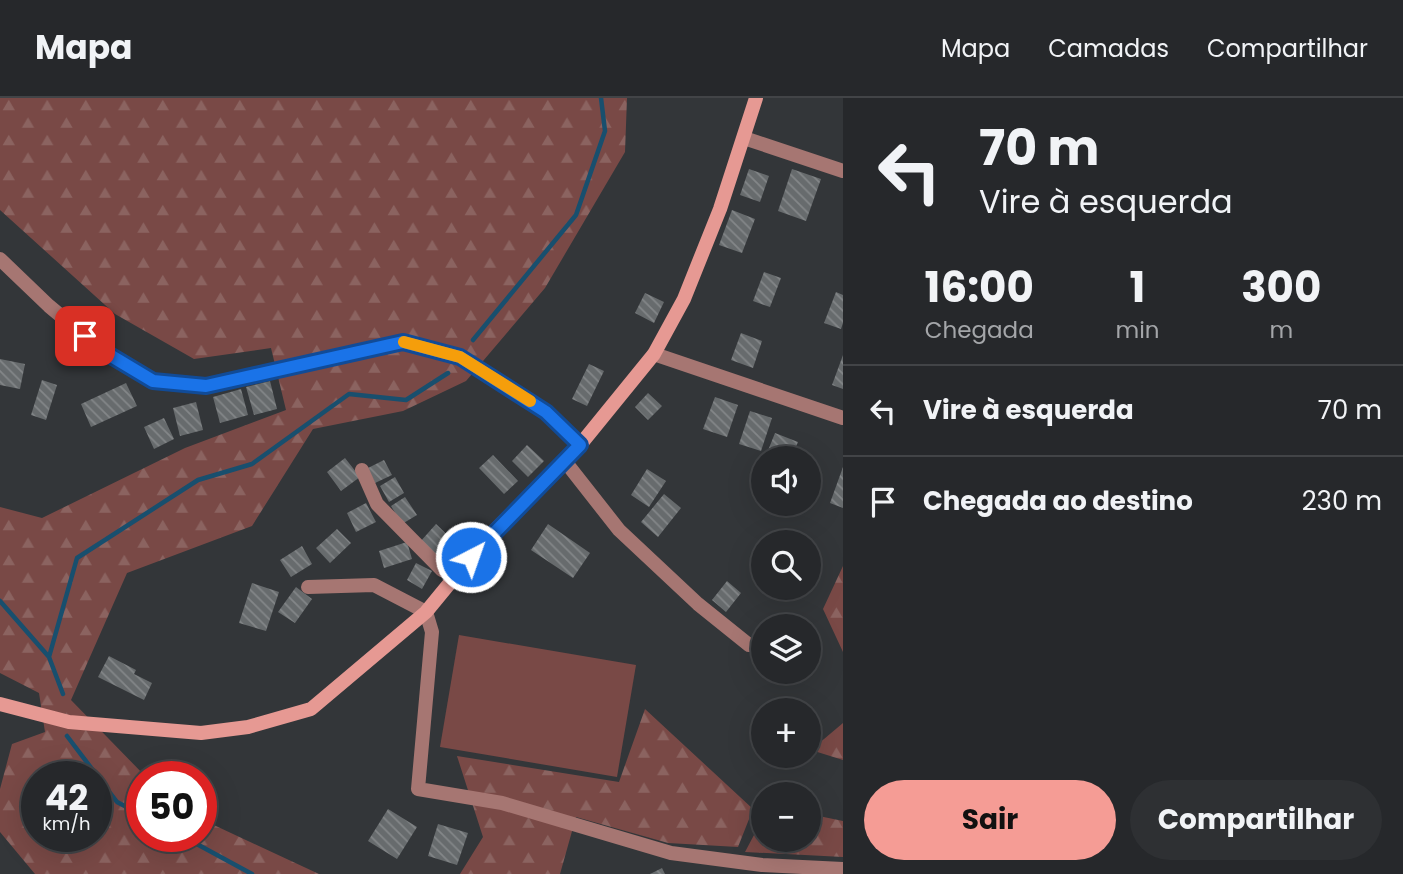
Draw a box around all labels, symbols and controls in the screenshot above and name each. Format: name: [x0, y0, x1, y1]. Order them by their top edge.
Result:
text: Mapa: [35, 24, 133, 71]
text: Mapa: [941, 32, 1010, 65]
text: Camadas: [1048, 32, 1169, 65]
text: Compartilhar: [1207, 32, 1368, 65]
text: 70 m: [979, 114, 1099, 182]
icon: left: [864, 126, 955, 217]
text: Vire à esquerda: [979, 179, 1233, 224]
text: 16:00: [925, 258, 1034, 317]
text: 1: [1130, 258, 1145, 317]
text: 300: [1241, 258, 1321, 317]
pin: [55, 306, 115, 366]
text: Chegada: [925, 314, 1034, 346]
text: min: [1115, 314, 1160, 346]
text: m: [1269, 314, 1293, 346]
icon: arrive: [66, 317, 104, 355]
icon: left: [864, 392, 902, 430]
text: Vire à esquerda: [923, 392, 1134, 428]
text: 70 m: [1318, 392, 1382, 428]
map controls: [751, 446, 821, 852]
button: sound: [751, 446, 821, 516]
icon: arrive: [864, 483, 902, 521]
text: Chegada ao destino: [923, 483, 1193, 519]
text: 230 m: [1302, 483, 1382, 519]
position arrow: [434, 520, 508, 594]
button: search: [751, 530, 821, 600]
button: layers: [751, 614, 821, 684]
button: +: [751, 698, 821, 768]
speed limit sign: 50: [126, 761, 217, 852]
text: 42: [45, 773, 88, 822]
button: Sair: [864, 780, 1116, 860]
button: Compartilhar: [1130, 780, 1382, 860]
button: −: [751, 782, 821, 852]
text: km/h: [43, 811, 90, 836]

